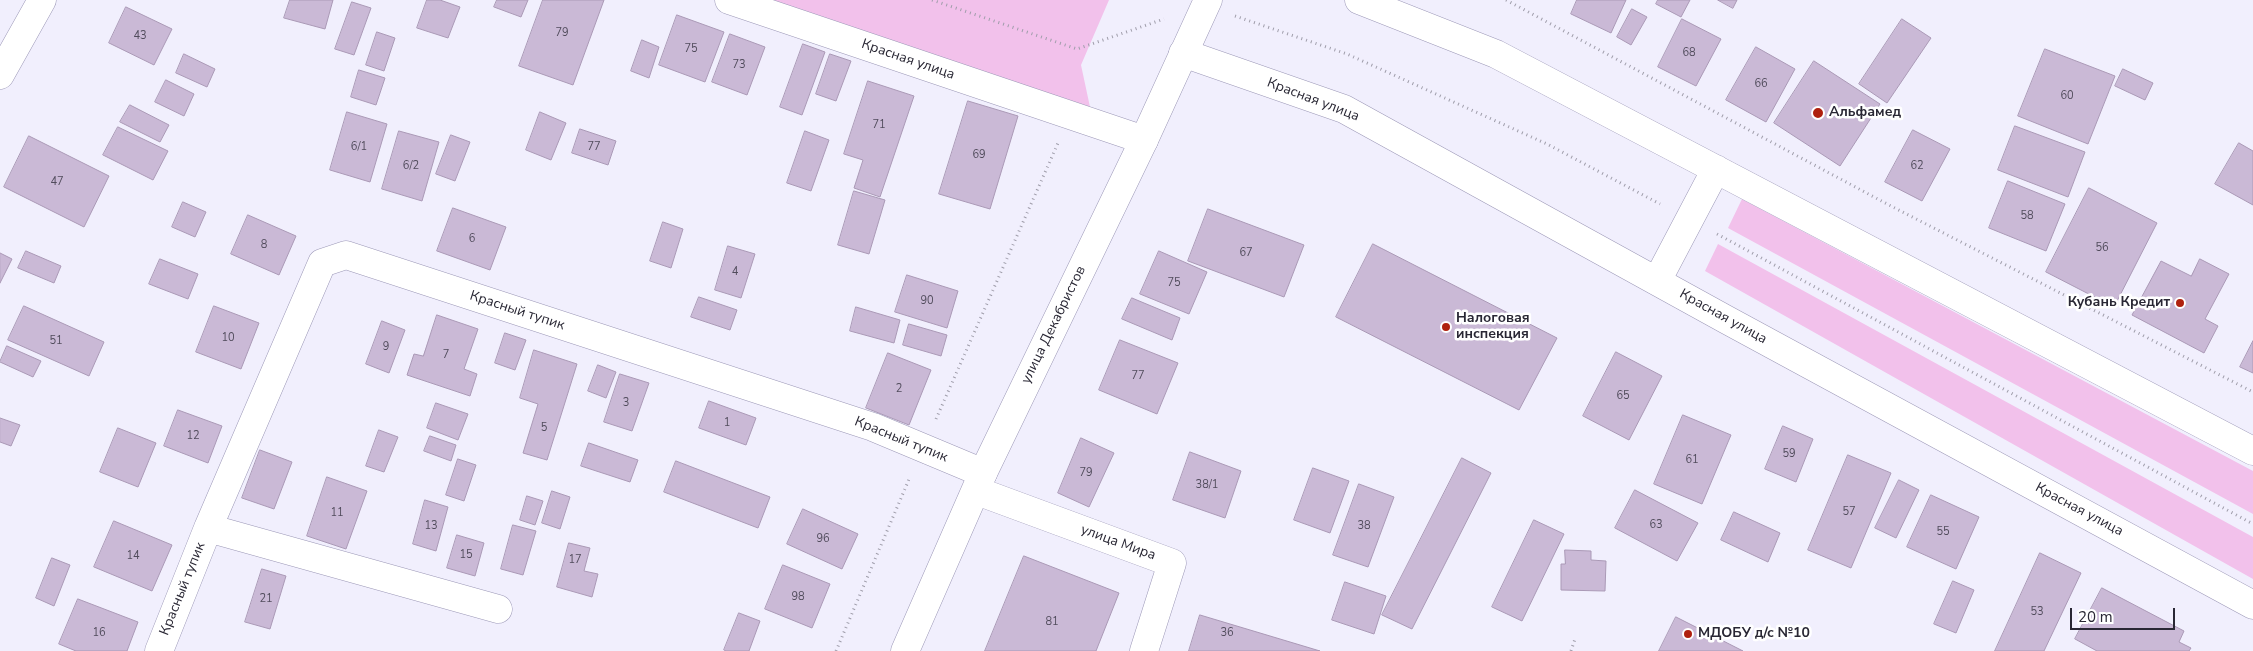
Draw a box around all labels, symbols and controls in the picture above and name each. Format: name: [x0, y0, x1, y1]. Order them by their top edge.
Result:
house number: 79: [555, 26, 569, 40]
house number: 43: [133, 29, 147, 43]
street label: Красная улица: [859, 36, 957, 84]
house number: 75: [684, 42, 698, 56]
house number: 68: [1682, 46, 1696, 60]
house number: 73: [732, 58, 746, 72]
street label: Красная улица: [1265, 75, 1361, 125]
house number: 66: [1754, 77, 1768, 91]
house number: 60: [2060, 89, 2074, 103]
place label: Альфамед: [1829, 105, 1901, 121]
marker: Альфамед: [1811, 106, 1825, 120]
house number: 71: [872, 118, 886, 132]
house number: 6/1: [351, 140, 367, 154]
house number: 77: [587, 140, 601, 154]
house number: 69: [972, 148, 986, 162]
house number: 6/2: [403, 159, 419, 173]
house number: 62: [1910, 159, 1924, 173]
house number: 47: [50, 175, 64, 189]
house number: 58: [2020, 209, 2034, 223]
house number: 6: [469, 232, 475, 246]
house number: 8: [261, 238, 267, 252]
house number: 56: [2095, 241, 2109, 255]
house number: 67: [1239, 246, 1253, 260]
street label: улица Декабристов: [1018, 263, 1090, 387]
house number: 4: [732, 265, 738, 279]
house number: 75: [1167, 276, 1181, 290]
street label: Красная улица: [1676, 286, 1770, 348]
street label: Красный тупик: [467, 288, 567, 334]
house number: 90: [920, 294, 934, 308]
place label: Кубань Кредит: [2068, 295, 2170, 311]
marker: Кубань Кредит: [2174, 297, 2186, 309]
place label: Налоговая инспекция: [1456, 311, 1530, 344]
marker: Налоговая инспекция: [1440, 321, 1452, 333]
house number: 10: [221, 331, 235, 345]
house number: 51: [49, 334, 63, 348]
house number: 9: [383, 340, 389, 354]
house number: 7: [443, 348, 449, 362]
house number: 77: [1131, 369, 1145, 383]
house number: 2: [896, 382, 902, 396]
house number: 65: [1616, 389, 1630, 403]
house number: 3: [623, 396, 629, 410]
street label: Красный тупик: [852, 414, 950, 466]
house number: 1: [724, 416, 730, 430]
house number: 5: [541, 421, 547, 435]
house number: 12: [186, 429, 200, 443]
house number: 59: [1782, 447, 1796, 461]
house number: 61: [1685, 453, 1699, 467]
house number: 79: [1079, 466, 1093, 480]
house number: 38/1: [1196, 478, 1218, 492]
street label: Красная улица: [2032, 480, 2126, 540]
house number: 57: [1842, 505, 1856, 519]
house number: 11: [330, 506, 344, 520]
house number: 63: [1649, 518, 1663, 532]
house number: 13: [424, 519, 438, 533]
house number: 38: [1357, 519, 1371, 533]
street label: улица Мира: [1078, 522, 1158, 564]
house number: 55: [1936, 525, 1950, 539]
house number: 96: [816, 532, 830, 546]
street label: Красный тупик: [157, 540, 209, 638]
house number: 15: [459, 548, 473, 562]
house number: 14: [126, 549, 140, 563]
house number: 17: [568, 553, 582, 567]
house number: 98: [791, 590, 805, 604]
house number: 21: [259, 592, 273, 606]
scale bar: [2073, 598, 2178, 630]
house number: 53: [2030, 605, 2044, 619]
text: 20 m: [2078, 607, 2113, 627]
house number: 81: [1045, 615, 1059, 629]
house number: 16: [92, 626, 106, 640]
house number: 36: [1220, 626, 1234, 640]
place label: МДОБУ д/с №10: [1698, 626, 1810, 642]
marker: МДОБУ д/с №10: [1682, 628, 1694, 640]

